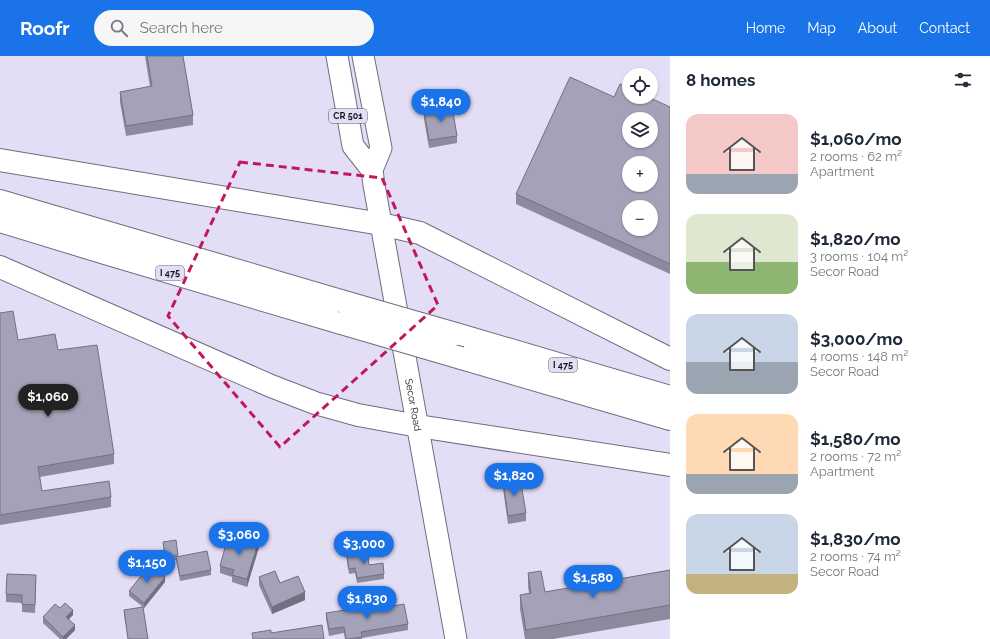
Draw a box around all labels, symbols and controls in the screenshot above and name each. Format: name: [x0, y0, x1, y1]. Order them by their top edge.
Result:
search box: [94, 10, 374, 46]
text: Roofr: [20, 17, 70, 39]
icon: search: [108, 17, 130, 39]
text: Search here: [140, 19, 223, 37]
text: Home: [746, 20, 785, 36]
text: Map: [807, 20, 836, 36]
text: About: [858, 20, 897, 36]
text: Contact: [919, 20, 970, 36]
map controls: [622, 68, 658, 236]
button: locate: [622, 68, 658, 104]
icon: filters: [952, 69, 974, 91]
text: 8 homes: [686, 70, 755, 90]
pin: $1,840: [408, 89, 474, 123]
text: $1,840: [421, 94, 461, 109]
road number: CR 501: [329, 109, 367, 123]
button: layers: [622, 112, 658, 148]
text: $1,060/mo: [810, 129, 902, 149]
icon: home: [718, 130, 766, 178]
text: 2 rooms · 62 m²: [810, 149, 902, 164]
button: +: [622, 156, 658, 192]
text: Apartment: [810, 164, 874, 179]
button: −: [622, 200, 658, 236]
text: $1,820/mo: [810, 229, 901, 249]
icon: home: [718, 230, 766, 278]
text: 3 rooms · 104 m²: [810, 249, 908, 264]
text: Secor Road: [810, 264, 879, 279]
road number: I 475: [156, 266, 184, 280]
text: $3,000/mo: [810, 329, 903, 349]
icon: home: [718, 330, 766, 378]
text: 4 rooms · 148 m²: [810, 349, 908, 364]
road number: I 475: [549, 358, 577, 372]
text: Secor Road: [810, 364, 879, 379]
street label: Secor Road: [403, 378, 423, 432]
pin: $1,060: [15, 384, 81, 418]
text: $1,060: [27, 389, 69, 404]
text: $1,580/mo: [810, 429, 901, 449]
icon: home: [718, 430, 766, 478]
text: 2 rooms · 72 m²: [810, 449, 901, 464]
pin: $1,820: [481, 463, 547, 497]
text: Apartment: [810, 464, 874, 479]
text: $1,820: [494, 468, 534, 483]
pin: $3,060: [206, 522, 272, 556]
text: $3,060: [218, 527, 260, 542]
text: $1,830/mo: [810, 529, 901, 549]
icon: home: [718, 530, 766, 578]
pin: $3,000: [331, 531, 397, 565]
text: $3,000: [343, 536, 385, 551]
text: 2 rooms · 74 m²: [810, 549, 901, 564]
pin: $1,150: [114, 550, 180, 584]
text: $1,150: [127, 555, 167, 570]
text: Secor Road: [810, 564, 879, 579]
pin: $1,580: [560, 565, 626, 599]
text: $1,580: [573, 570, 613, 585]
pin: $1,830: [334, 586, 400, 620]
text: $1,830: [347, 591, 387, 606]

